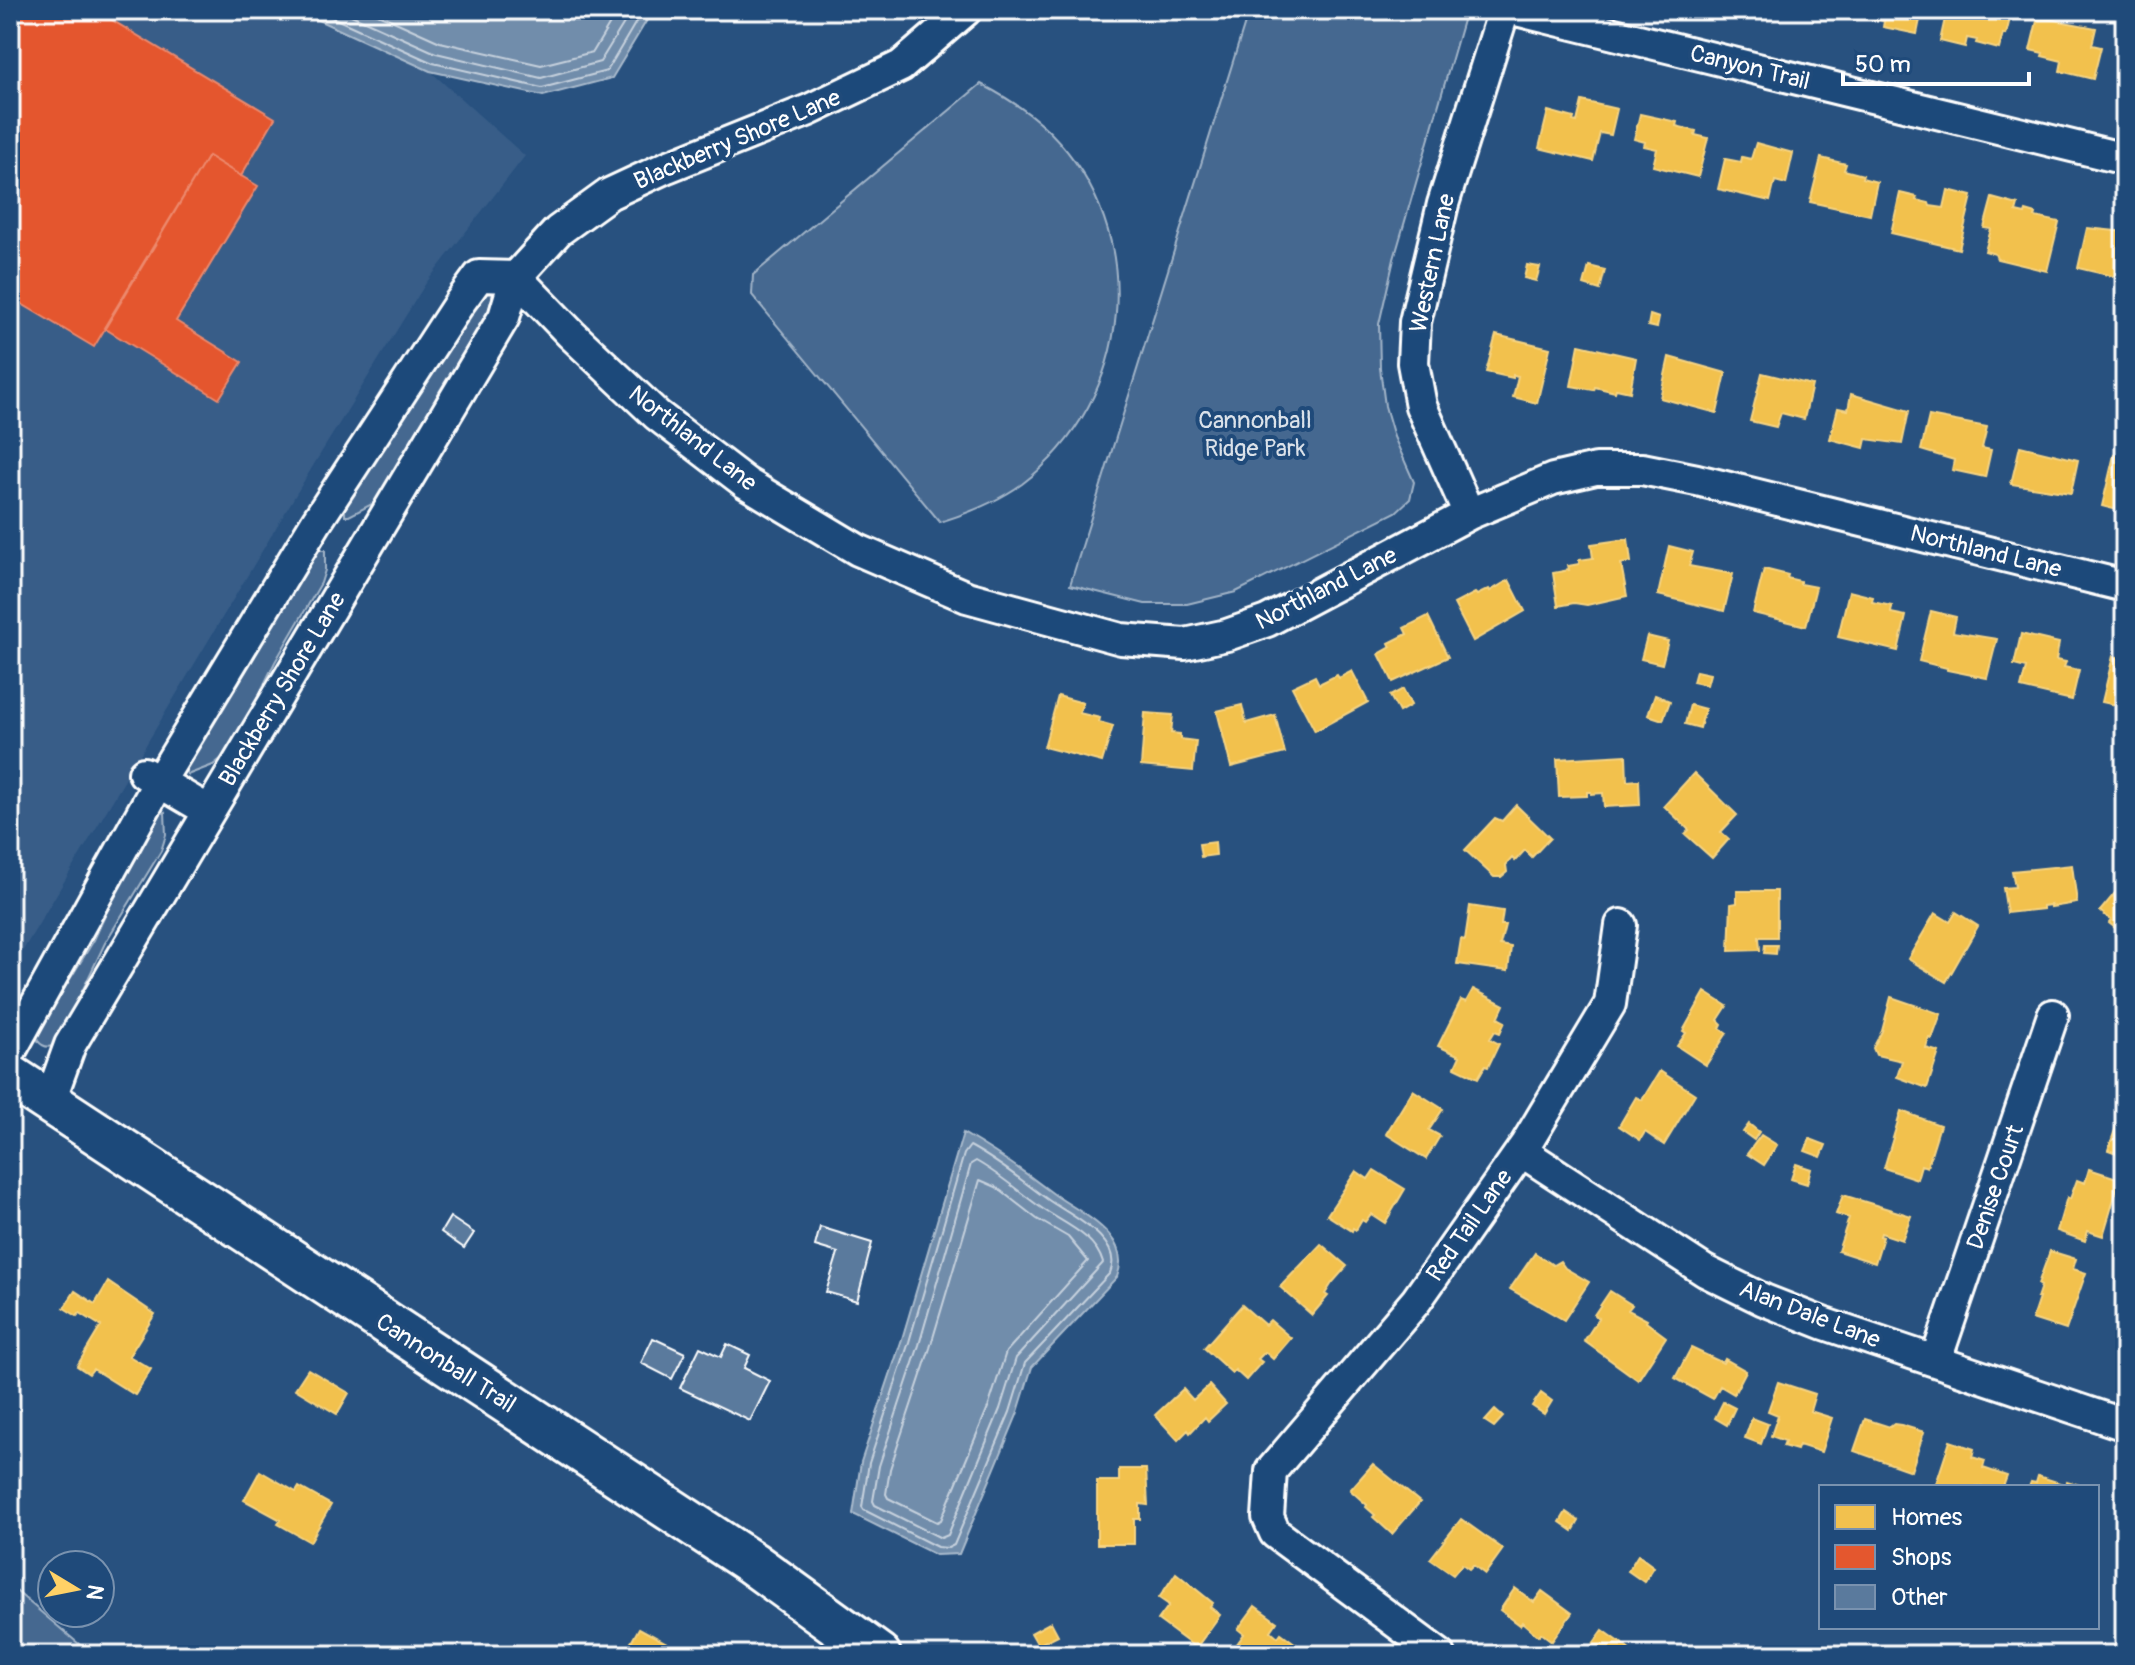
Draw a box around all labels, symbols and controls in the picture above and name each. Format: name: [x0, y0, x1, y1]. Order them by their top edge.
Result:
scale bar: [1843, 36, 2029, 86]
street label: Canyon Trail: [1687, 39, 1813, 96]
text: 50 m: [1855, 50, 1911, 79]
street label: Blackberry Shore Lane: [630, 83, 845, 196]
street label: Western Lane: [1404, 191, 1461, 335]
street label: Northland Lane: [623, 379, 763, 498]
park label: Cannonball Ridge Park: [1198, 406, 1312, 463]
street label: Northland Lane: [1907, 519, 2065, 584]
street label: Northland Lane: [1251, 540, 1402, 636]
street label: Blackberry Shore Lane: [213, 587, 352, 792]
street label: Denise Court: [1961, 1121, 2030, 1253]
street label: Red Tail Lane: [1420, 1163, 1519, 1287]
street label: Alan Dale Lane: [1735, 1274, 1885, 1355]
street label: Cannonball Trail: [370, 1307, 521, 1419]
legend: [1819, 1485, 2099, 1629]
text: Homes: [1891, 1503, 1963, 1532]
text: Shops: [1891, 1543, 1952, 1572]
north arrow: [36, 1549, 116, 1629]
text: N: [80, 1583, 110, 1602]
text: Other: [1891, 1583, 1948, 1612]

